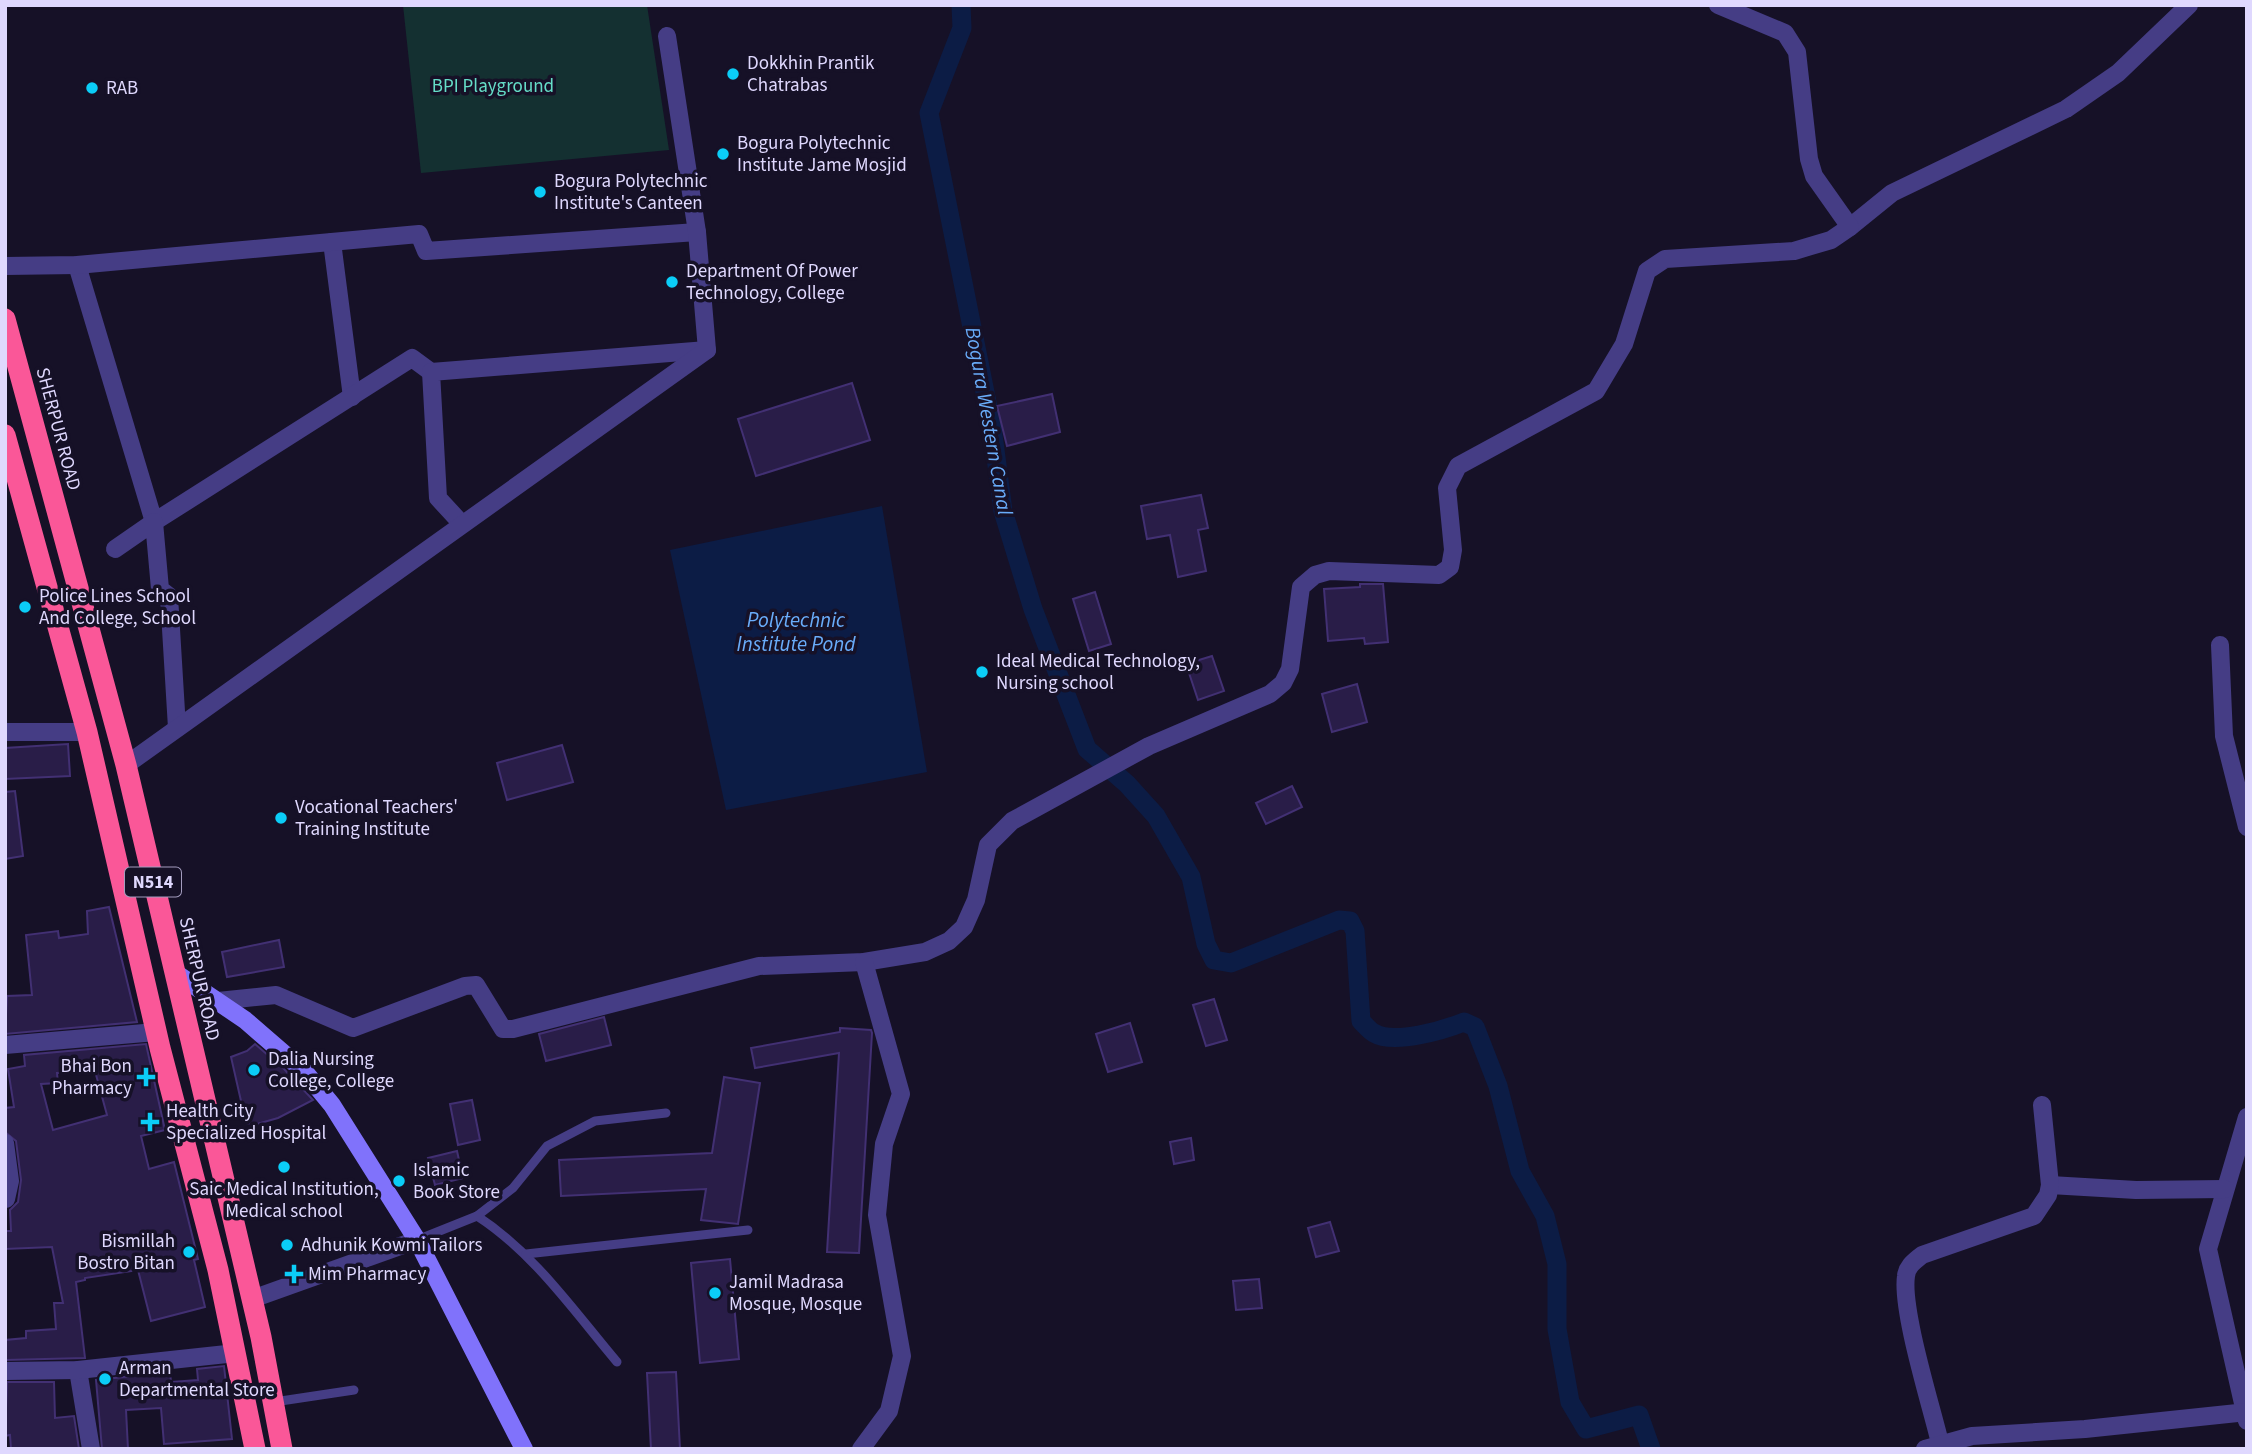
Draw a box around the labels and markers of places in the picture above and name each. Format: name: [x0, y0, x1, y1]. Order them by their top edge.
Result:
place label: Dokkhin Prantik Chatrabas: [747, 50, 875, 99]
marker: Dokkhin Prantik Chatrabas: [725, 66, 741, 82]
place label: RAB: [106, 75, 138, 102]
marker: RAB: [84, 80, 100, 96]
place label: Bogura Polytechnic Institute Jame Mosjid: [737, 130, 907, 179]
marker: Bogura Polytechnic Institute Jame Mosjid: [715, 146, 731, 162]
place label: Bogura Polytechnic Institute's Canteen: [554, 168, 708, 217]
marker: Bogura Polytechnic Institute's Canteen: [532, 184, 548, 200]
place label: Department Of Power Technology, College: [686, 258, 858, 307]
marker: Department Of Power Technology, College: [664, 274, 680, 290]
place label: Police Lines School And College, School: [39, 583, 196, 632]
marker: Police Lines School And College, School: [17, 599, 33, 615]
place label: Ideal Medical Technology, Nursing school: [996, 648, 1200, 697]
marker: Ideal Medical Technology, Nursing school: [974, 664, 990, 680]
place label: Vocational Teachers' Training Institute: [295, 794, 458, 843]
marker: Vocational Teachers' Training Institute: [273, 810, 289, 826]
place label: Dalia Nursing College, College: [268, 1046, 394, 1095]
place label: Bhai Bon Pharmacy: [52, 1053, 132, 1102]
marker: Dalia Nursing College, College: [246, 1062, 262, 1078]
marker: Bhai Bon Pharmacy: [138, 1069, 154, 1085]
place label: Health City Specialized Hospital: [166, 1098, 327, 1147]
marker: Health City Specialized Hospital: [140, 1112, 160, 1132]
place label: Islamic Book Store: [413, 1157, 500, 1206]
marker: Saic Medical Institution, Medical school: [276, 1159, 292, 1175]
marker: Islamic Book Store: [391, 1173, 407, 1189]
place label: Saic Medical Institution, Medical school: [189, 1176, 379, 1225]
place label: Bismillah Bostro Bitan: [77, 1228, 175, 1277]
place label: Adhunik Kowmi Tailors: [301, 1232, 483, 1259]
marker: Adhunik Kowmi Tailors: [279, 1237, 295, 1253]
marker: Bismillah Bostro Bitan: [181, 1244, 197, 1260]
place label: Mim Pharmacy: [308, 1261, 426, 1288]
marker: Mim Pharmacy: [286, 1266, 302, 1282]
place label: Jamil Madrasa Mosque, Mosque: [729, 1269, 862, 1318]
marker: Jamil Madrasa Mosque, Mosque: [707, 1285, 723, 1301]
place label: Arman Departmental Store: [119, 1355, 275, 1404]
marker: Arman Departmental Store: [97, 1371, 113, 1387]

